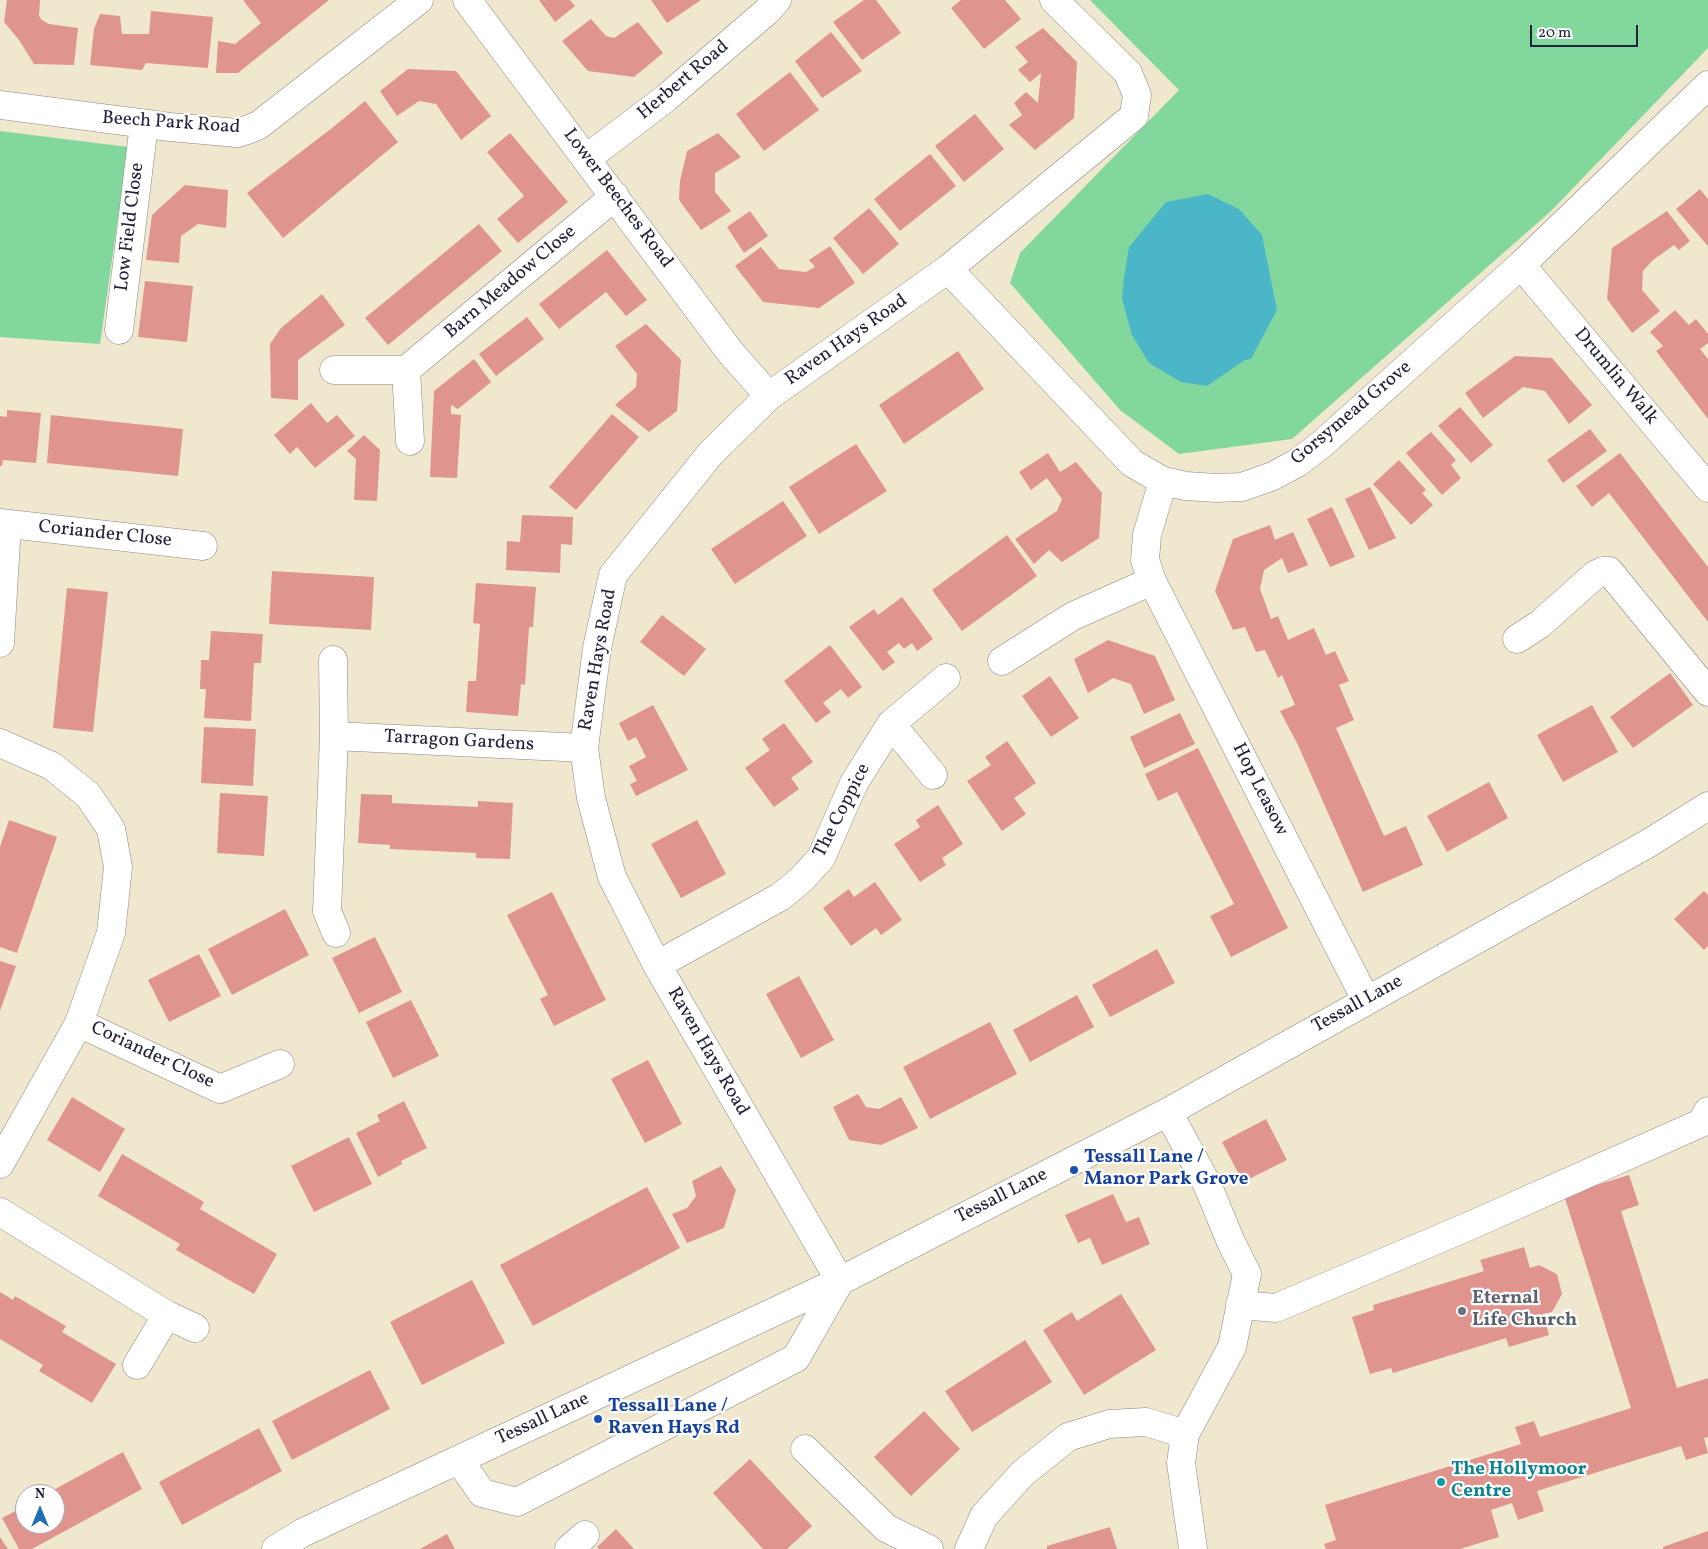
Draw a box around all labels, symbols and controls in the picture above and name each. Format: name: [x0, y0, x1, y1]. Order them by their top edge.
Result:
scale bar: [1533, 15, 1640, 47]
text: 20 m: [1538, 23, 1571, 44]
street label: Herbert Road: [634, 36, 734, 126]
street label: Beech Park Road: [101, 108, 241, 140]
street label: Lower Beeches Road: [557, 125, 677, 273]
street label: Low Field Close: [112, 161, 150, 293]
street label: Barn Meadow Close: [441, 221, 581, 345]
street label: Raven Hays Road: [781, 290, 913, 392]
street label: Drumlin Walk: [1568, 324, 1662, 430]
street label: Gorsymead Grove: [1287, 357, 1417, 471]
street label: Coriander Close: [37, 517, 173, 553]
street label: Raven Hays Road: [575, 587, 623, 733]
street label: Tarragon Gardens: [383, 727, 535, 757]
street label: Hop Leasow: [1226, 740, 1292, 840]
street label: The Coppice: [810, 760, 876, 862]
street label: Tessall Lane: [1309, 971, 1407, 1039]
street label: Raven Hays Road: [661, 984, 753, 1120]
street label: Coriander Close: [87, 1017, 217, 1095]
place label: Tessall Lane / Manor Park Grove: [1084, 1148, 1249, 1192]
street label: Tessall Lane: [952, 1164, 1052, 1230]
marker: Tessall Lane / Manor Park Grove: [1068, 1164, 1080, 1176]
place label: Eternal Life Church: [1472, 1289, 1577, 1333]
marker: Eternal Life Church: [1456, 1305, 1468, 1317]
street label: Tessall Lane: [493, 1389, 593, 1451]
place label: Tessall Lane / Raven Hays Rd: [608, 1397, 740, 1441]
marker: Tessall Lane / Raven Hays Rd: [592, 1413, 604, 1425]
place label: The Hollymoor Centre: [1451, 1460, 1587, 1504]
marker: The Hollymoor Centre: [1435, 1476, 1447, 1488]
north arrow: [15, 1484, 65, 1534]
text: N: [35, 1485, 45, 1504]

